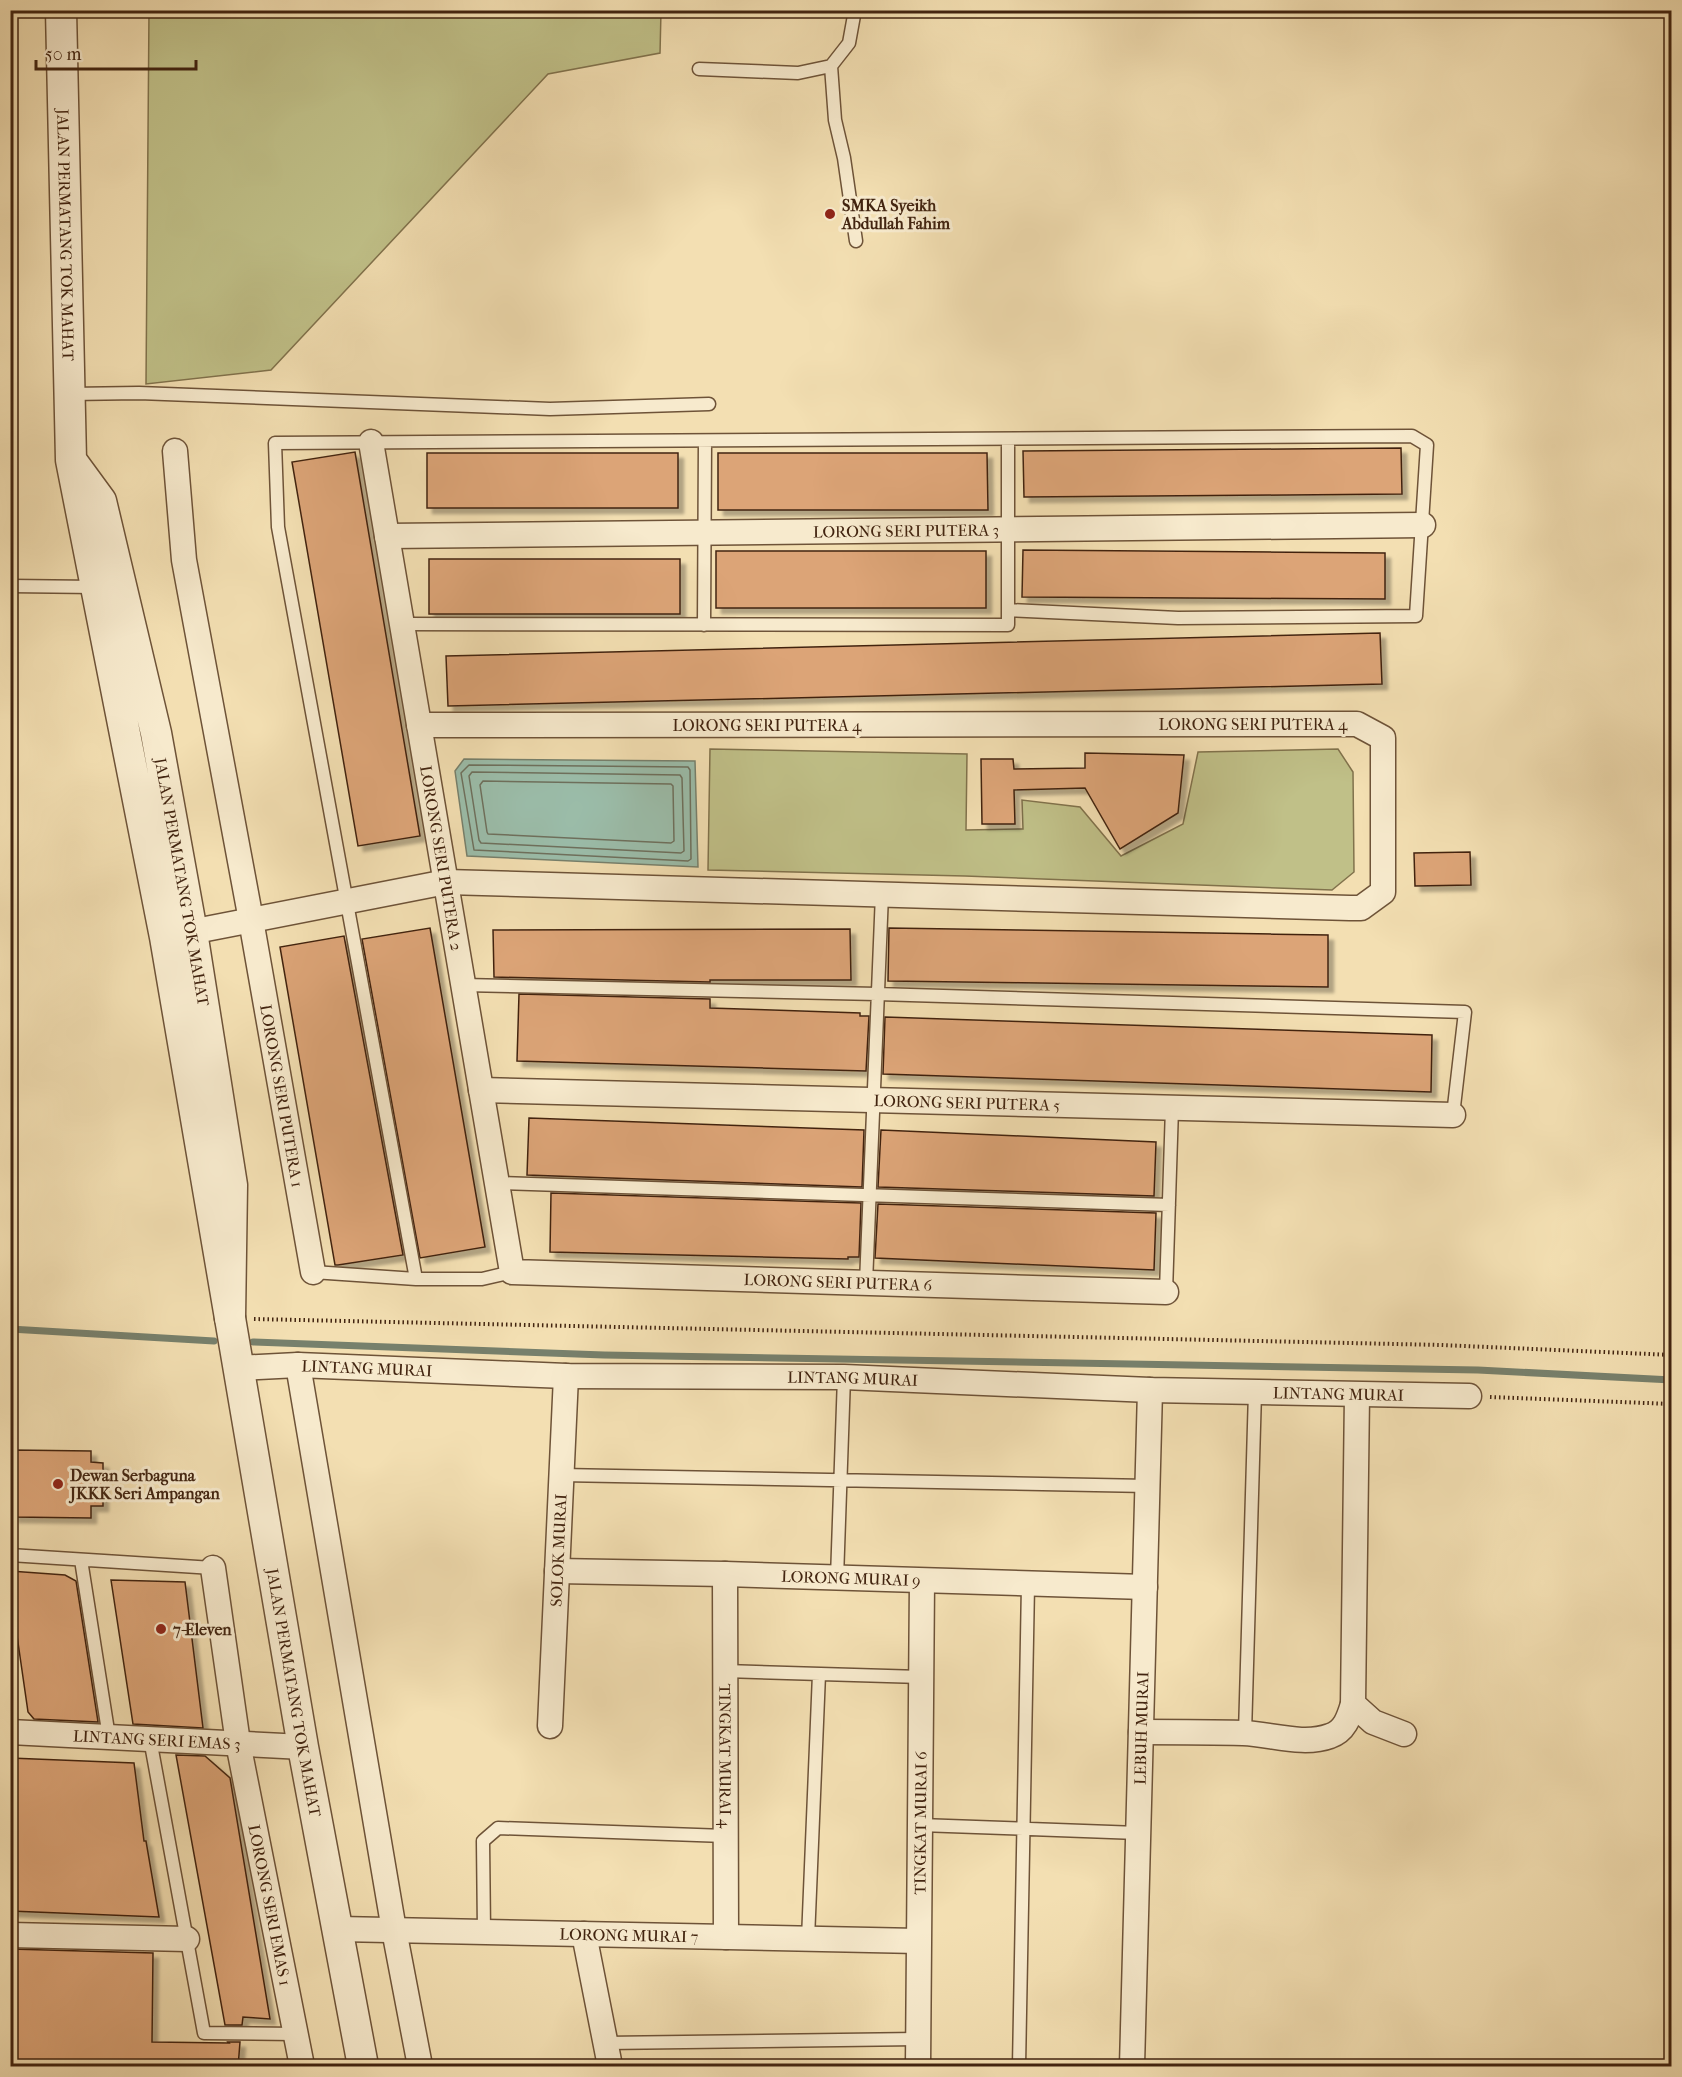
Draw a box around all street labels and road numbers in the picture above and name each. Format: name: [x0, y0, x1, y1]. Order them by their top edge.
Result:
street label: JALAN PERMATANG TOK MAHAT: [54, 107, 78, 361]
street label: LORONG SERI PUTERA 3: [813, 520, 999, 541]
street label: LORONG SERI PUTERA 4: [1158, 715, 1348, 734]
street label: LORONG SERI PUTERA 4: [672, 716, 862, 735]
street label: JALAN PERMATANG TOK MAHAT: [150, 754, 213, 1008]
street label: LORONG SERI PUTERA 2: [417, 764, 467, 952]
street label: LORONG SERI PUTERA 1: [257, 1003, 307, 1189]
street label: LORONG SERI PUTERA 5: [873, 1091, 1060, 1114]
street label: LORONG SERI PUTERA 6: [744, 1270, 933, 1294]
street label: LINTANG MURAI: [301, 1356, 433, 1380]
street label: LINTANG MURAI: [787, 1367, 918, 1390]
street label: LINTANG MURAI: [1273, 1383, 1404, 1404]
street label: SOLOK MURAI: [546, 1493, 570, 1607]
street label: JALAN PERMATANG TOK MAHAT: [263, 1565, 325, 1819]
street label: LORONG MURAI 9: [781, 1566, 921, 1590]
street label: LEBUH MURAI: [1130, 1671, 1152, 1785]
street label: TINGKAT MURAI 4: [716, 1684, 735, 1829]
street label: LINTANG SERI EMAS 3: [72, 1726, 241, 1753]
street label: TINGKAT MURAI 6: [910, 1751, 930, 1895]
street label: LORONG SERI EMAS 1: [245, 1823, 295, 1987]
street label: LORONG MURAI 7: [559, 1924, 699, 1946]

